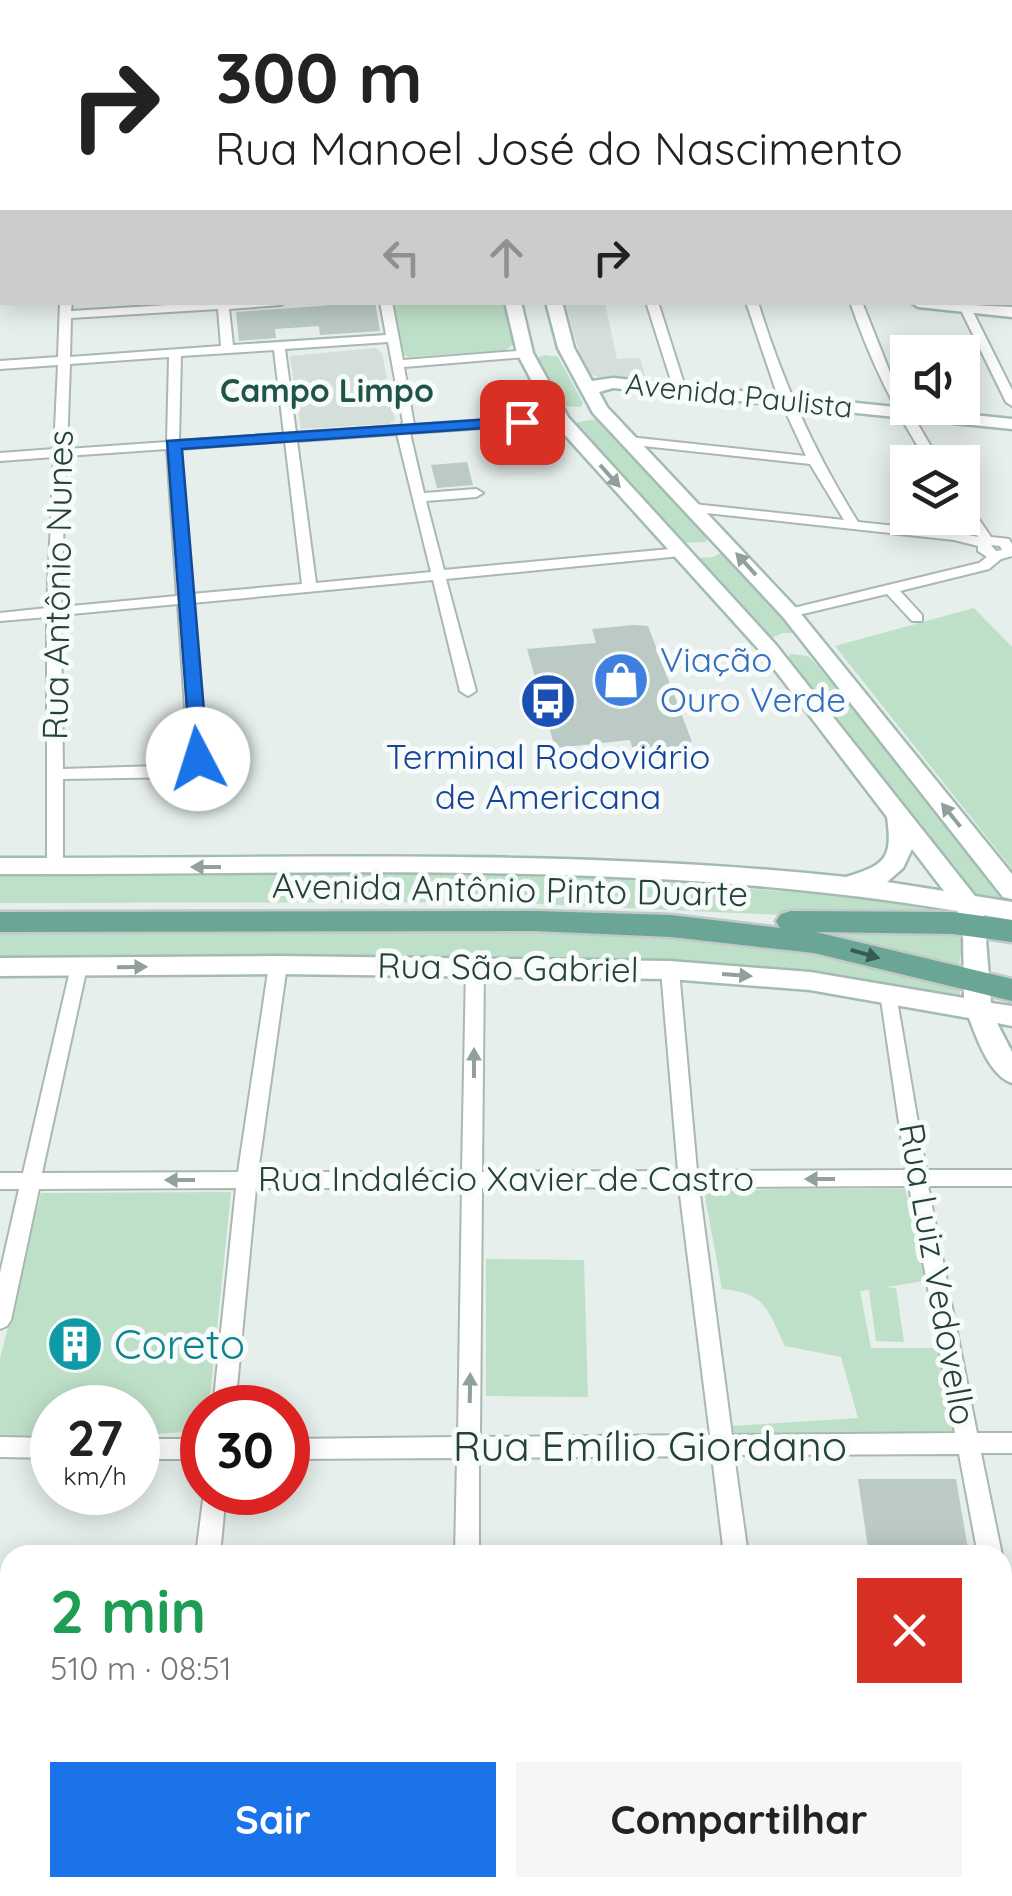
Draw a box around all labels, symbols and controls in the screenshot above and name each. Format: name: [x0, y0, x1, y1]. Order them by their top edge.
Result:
text: 300 m: [215, 33, 423, 121]
icon: right: [50, 40, 180, 170]
text: Rua Manoel José do Nascimento: [215, 120, 903, 176]
icon: left: [374, 230, 429, 285]
icon: ahead: [479, 230, 534, 285]
icon: right: [584, 230, 639, 285]
map controls: [890, 335, 980, 535]
button: sound: [890, 335, 980, 425]
street label: Avenida Paulista: [624, 364, 854, 426]
district label: Campo Limpo: [220, 370, 434, 410]
pin: [480, 380, 565, 465]
icon: arrive: [495, 395, 550, 450]
street label: Rua Antônio Nunes: [32, 430, 82, 740]
button: layers: [890, 445, 980, 535]
one-way arrow: [599, 463, 621, 488]
one-way arrow: [735, 552, 757, 577]
place label: Viação Ouro Verde: [660, 637, 846, 721]
shop icon: Viação Ouro Verde: [591, 650, 651, 710]
bus stop icon: Terminal Rodoviário de Americana: [518, 671, 578, 731]
position arrow: [146, 707, 250, 811]
place label: Terminal Rodoviário de Americana: [386, 734, 710, 818]
one-way arrow: [941, 803, 962, 828]
one-way arrow: [189, 859, 221, 875]
street label: Avenida Antônio Pinto Duarte: [272, 863, 748, 915]
street label: Rua São Gabriel: [377, 943, 639, 991]
one-way arrow: [850, 947, 881, 962]
one-way arrow: [117, 958, 149, 974]
one-way arrow: [722, 967, 754, 983]
one-way arrow: [467, 1046, 483, 1078]
street label: Rua Luiz Vedovello: [890, 1120, 986, 1428]
street label: Rua Indalécio Xavier de Castro: [258, 1156, 754, 1200]
one-way arrow: [803, 1171, 835, 1187]
one-way arrow: [163, 1172, 195, 1188]
building icon: Coreto: [45, 1314, 105, 1374]
place label: Coreto: [114, 1317, 245, 1370]
one-way arrow: [462, 1371, 478, 1403]
speed limit sign: 30: [180, 1385, 310, 1515]
text: 27: [67, 1406, 123, 1469]
street label: Rua Emílio Giordano: [453, 1419, 847, 1472]
text: km/h: [63, 1460, 127, 1491]
text: 2 min: [50, 1573, 206, 1648]
button: close: [857, 1578, 962, 1683]
text: 510 m · 08:51: [50, 1648, 232, 1688]
button: Sair: [50, 1762, 496, 1877]
button: Compartilhar: [516, 1762, 962, 1877]

